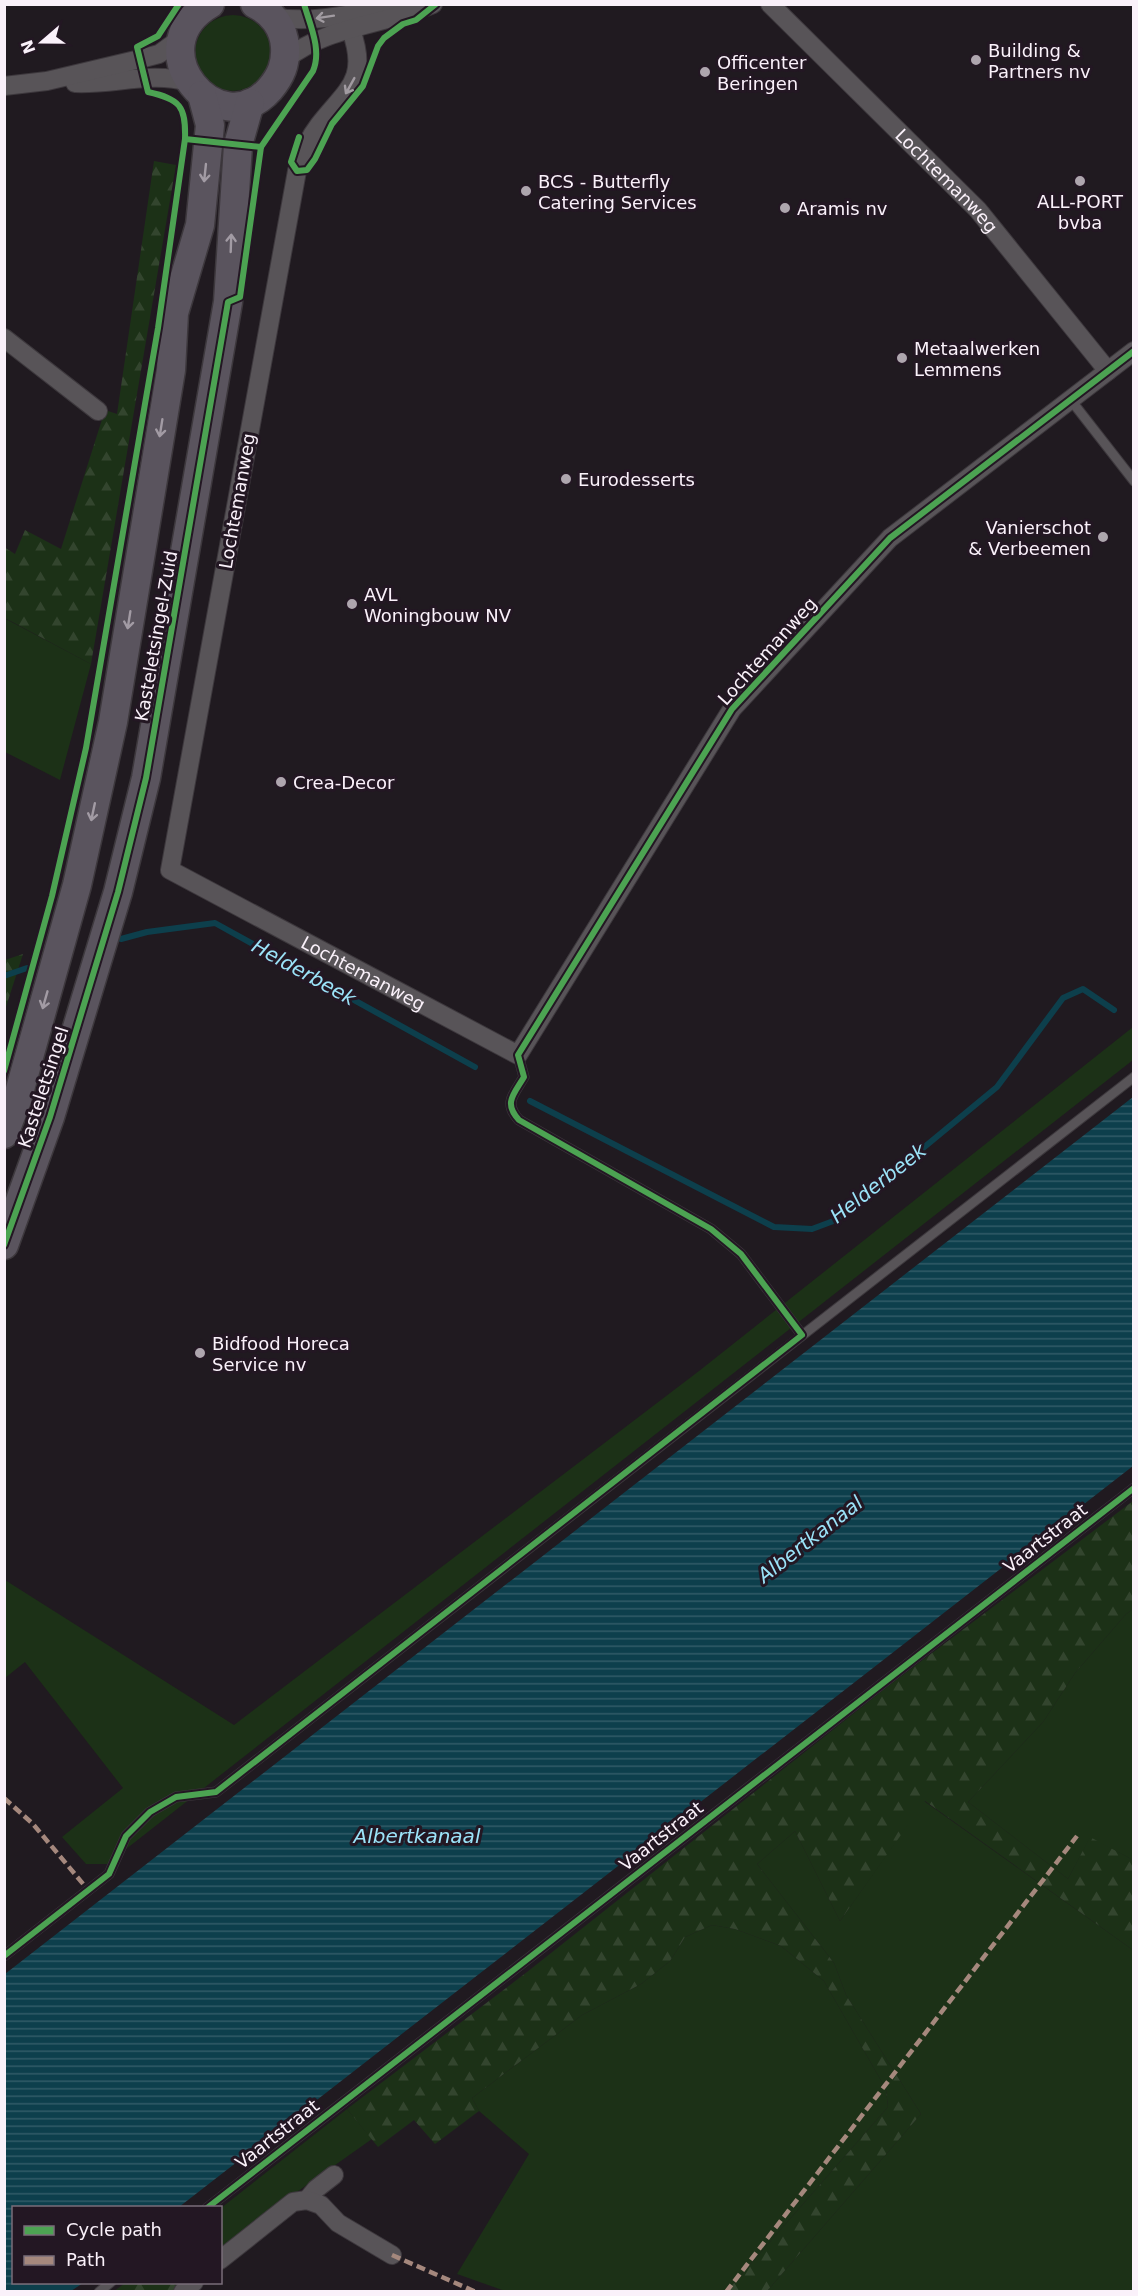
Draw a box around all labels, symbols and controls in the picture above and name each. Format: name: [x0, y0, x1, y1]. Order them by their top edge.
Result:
north arrow: [12, 12, 72, 72]
one-way arrow: [316, 12, 336, 23]
text: N: [17, 37, 40, 57]
place label: Building & Partners nv: [988, 40, 1091, 82]
place label: Officenter Beringen: [717, 52, 807, 94]
marker: Building & Partners nv: [969, 53, 983, 67]
marker: Officenter Beringen: [698, 65, 712, 79]
one-way arrow: [344, 77, 356, 94]
street label: Lochtemanweg: [891, 124, 1002, 237]
one-way arrow: [199, 163, 210, 183]
place label: BCS - Butterfly Catering Services: [538, 171, 697, 213]
marker: ALL-PORT bvba: [1073, 174, 1087, 188]
marker: BCS - Butterfly Catering Services: [519, 184, 533, 198]
place label: ALL-PORT bvba: [1037, 191, 1124, 233]
place label: Aramis nv: [797, 198, 888, 219]
marker: Aramis nv: [778, 201, 792, 215]
one-way arrow: [225, 234, 236, 254]
place label: Metaalwerken Lemmens: [914, 338, 1040, 380]
marker: Metaalwerken Lemmens: [895, 351, 909, 365]
one-way arrow: [156, 417, 167, 437]
street label: Lochtemanweg: [215, 432, 259, 570]
place label: Eurodesserts: [578, 469, 695, 490]
marker: Eurodesserts: [559, 472, 573, 486]
place label: Vanierschot & Verbeemen: [968, 517, 1091, 559]
marker: Vanierschot & Verbeemen: [1096, 530, 1110, 544]
street label: Kasteletsingel-Zuid: [131, 549, 181, 723]
place label: AVL Woningbouw NV: [364, 584, 512, 626]
street label: Lochtemanweg: [713, 593, 821, 709]
marker: AVL Woningbouw NV: [345, 597, 359, 611]
one-way arrow: [124, 610, 135, 629]
place label: Crea-Decor: [293, 772, 395, 793]
marker: Crea-Decor: [274, 775, 288, 789]
one-way arrow: [87, 801, 98, 821]
street label: Lochtemanweg: [298, 931, 429, 1014]
water label: Helderbeek: [248, 934, 361, 1011]
one-way arrow: [38, 991, 50, 1010]
street label: Kasteletsingel: [13, 1024, 73, 1150]
water label: Helderbeek: [825, 1137, 932, 1228]
place label: Bidfood Horeca Service nv: [212, 1333, 350, 1375]
marker: Bidfood Horeca Service nv: [193, 1346, 207, 1360]
water label: Albertkanaal: [751, 1490, 868, 1589]
street label: Vaartstraat: [999, 1499, 1091, 1577]
street label: Vaartstraat: [615, 1797, 707, 1875]
water label: Albertkanaal: [352, 1824, 481, 1848]
street label: Vaartstraat: [231, 2095, 323, 2173]
legend: [12, 2206, 222, 2284]
text: Cycle path: [66, 2219, 162, 2240]
text: Path: [66, 2249, 106, 2270]

